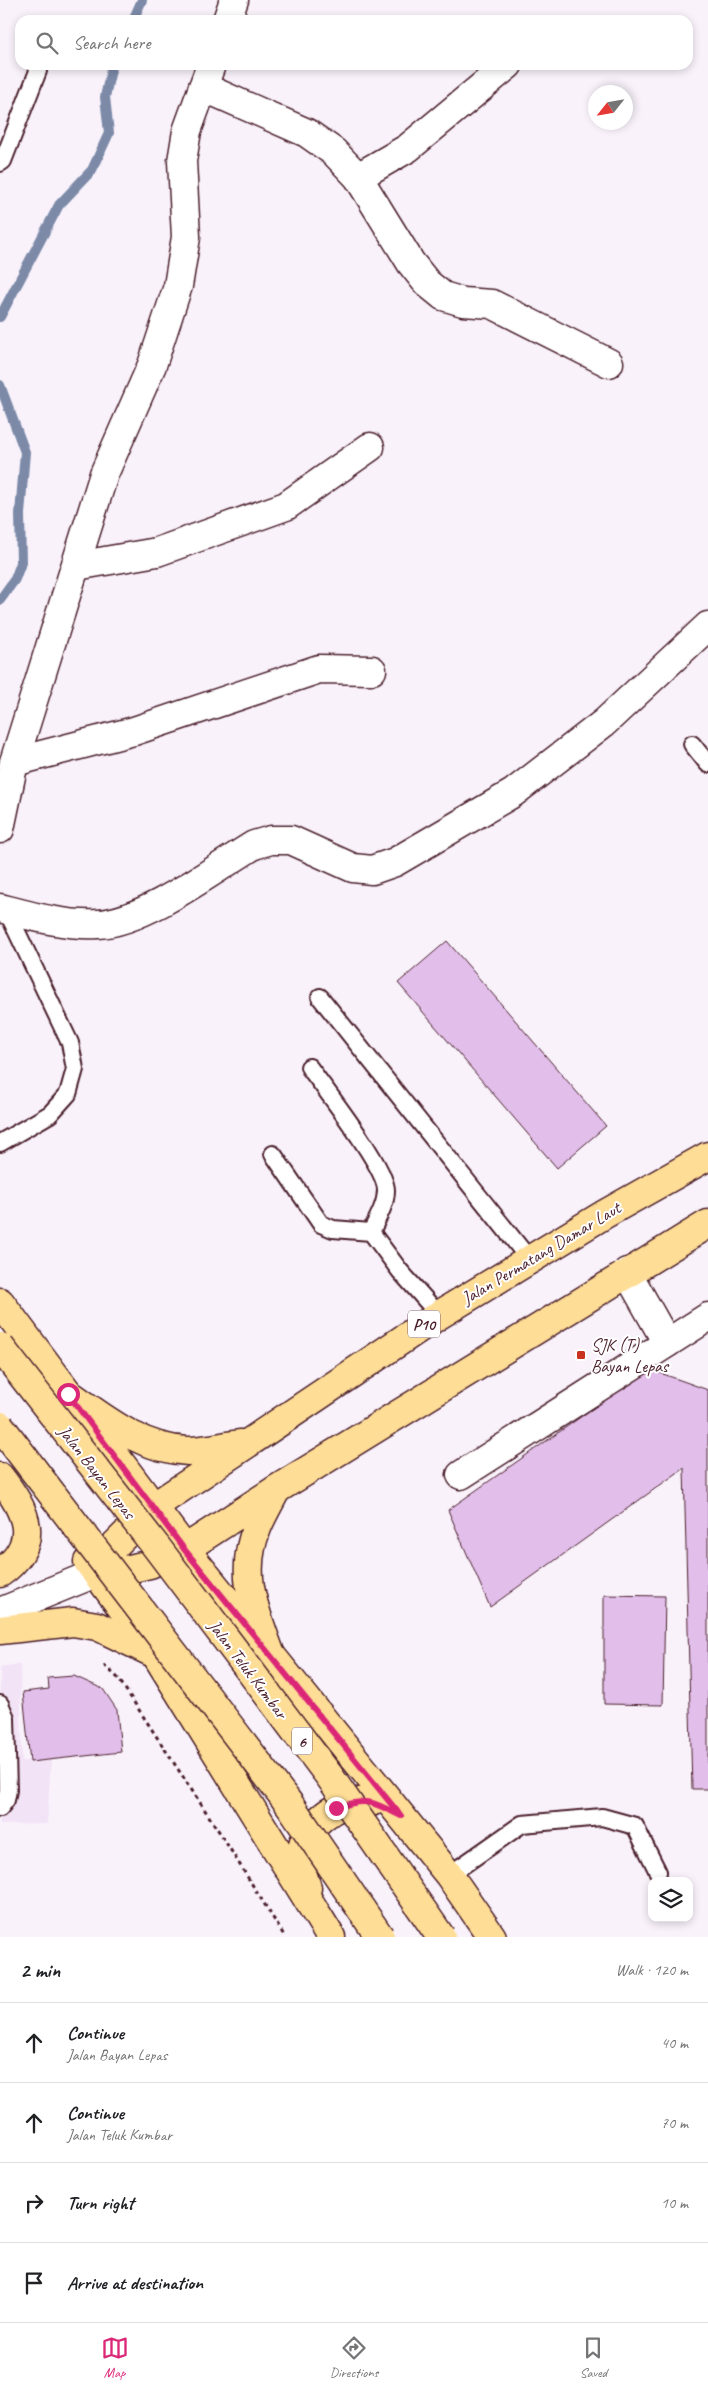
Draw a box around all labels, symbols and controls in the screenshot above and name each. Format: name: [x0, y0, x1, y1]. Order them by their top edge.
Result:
search box: [15, 15, 693, 70]
icon: search: [33, 29, 61, 57]
text: Search here: [73, 31, 150, 55]
north arrow: [588, 85, 633, 130]
street label: Jalan Permatang Damar Laut: [457, 1196, 626, 1310]
road number: P10: [408, 1310, 440, 1338]
place label: SJK (T) Bayan Lepas: [591, 1334, 670, 1377]
marker: SJK (T) Bayan Lepas: [575, 1349, 587, 1361]
route start: [57, 1383, 80, 1406]
street label: Jalan Bayan Lepas: [53, 1420, 142, 1525]
street label: Jalan Teluk Kumbar: [203, 1614, 294, 1725]
road number: 6: [292, 1728, 312, 1754]
route end: [325, 1797, 348, 1820]
map controls: [648, 1877, 693, 1922]
button: layers: [648, 1877, 693, 1922]
text: 2 min: [20, 1957, 60, 1983]
text: Walk · 120 m: [616, 1960, 688, 1980]
text: Continue: [67, 2021, 124, 2045]
icon: ahead: [20, 2029, 48, 2057]
text: 40 m: [661, 2033, 688, 2053]
text: Jalan Bayan Lepas: [67, 2045, 167, 2065]
text: Continue: [67, 2101, 124, 2125]
icon: ahead: [20, 2109, 48, 2137]
text: 70 m: [661, 2113, 688, 2133]
text: Jalan Teluk Kumbar: [67, 2125, 172, 2145]
icon: right: [20, 2189, 48, 2217]
text: Turn right: [67, 2191, 134, 2215]
text: 10 m: [661, 2193, 688, 2213]
icon: arrive: [20, 2269, 48, 2297]
text: Arrive at destination: [67, 2271, 203, 2295]
tab: Map: [101, 2334, 129, 2381]
tab: Directions: [330, 2334, 378, 2381]
tab: Saved: [579, 2334, 607, 2381]

